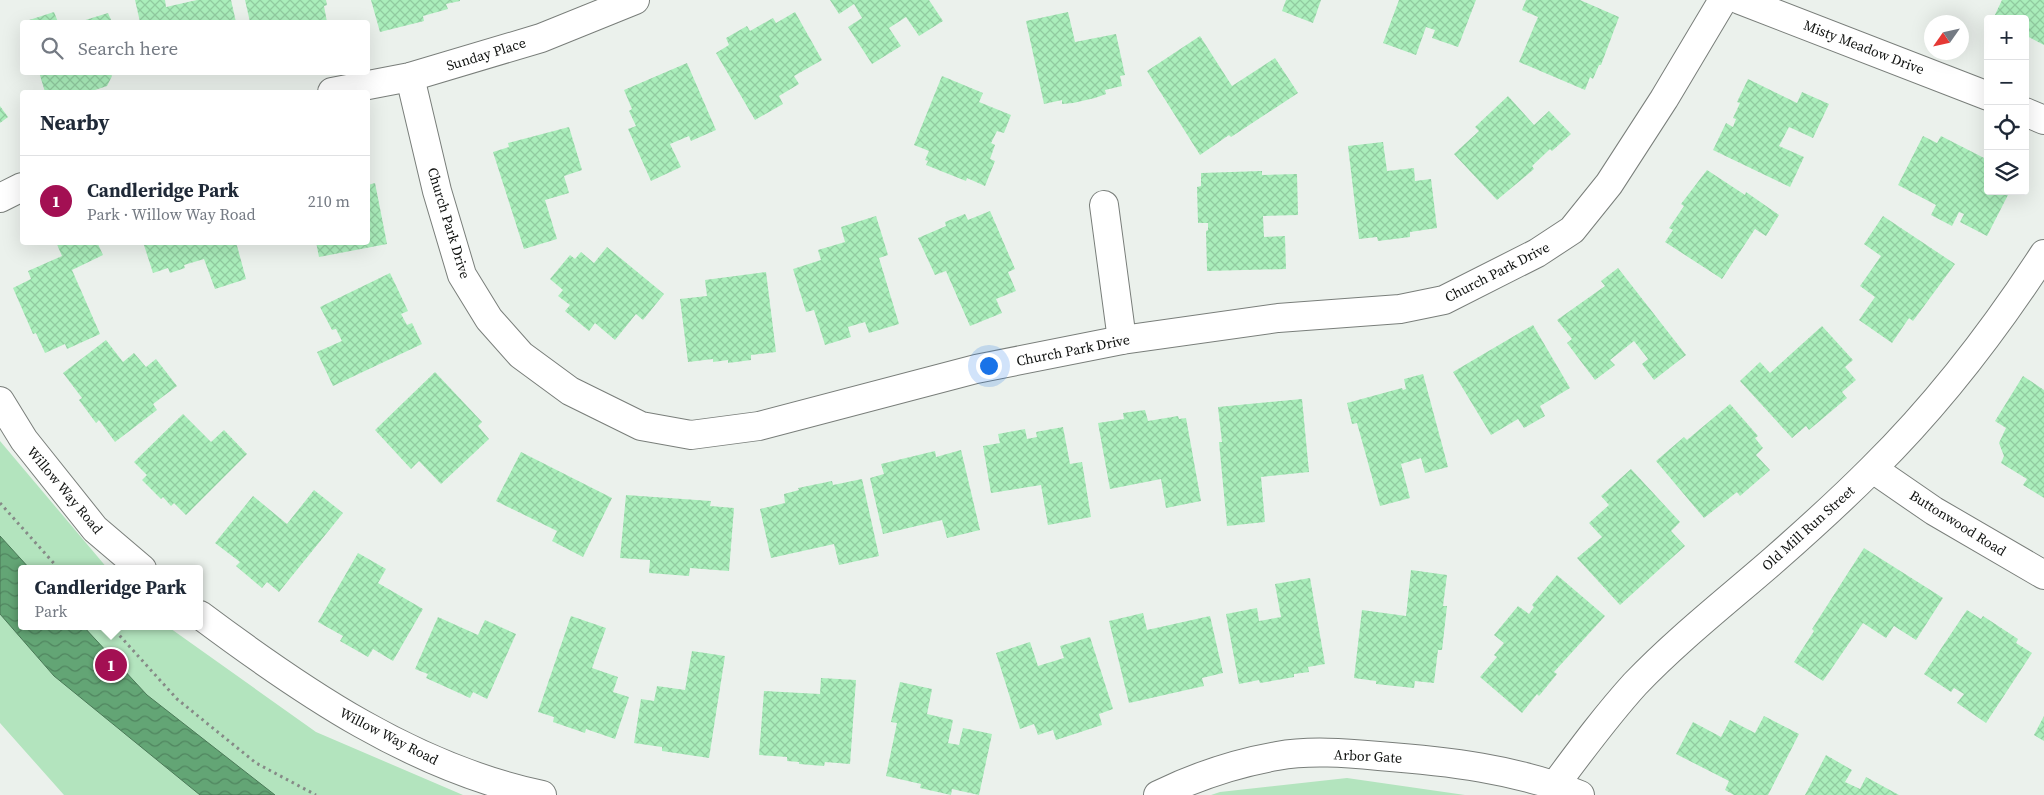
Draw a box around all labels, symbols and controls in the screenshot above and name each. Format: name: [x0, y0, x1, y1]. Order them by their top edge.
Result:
street label: Misty Meadow Drive: [1801, 15, 1927, 79]
north arrow: [1924, 15, 1969, 60]
map controls: [1984, 15, 2029, 195]
button: +: [1984, 15, 2029, 60]
search box: [20, 20, 370, 75]
street label: Sunday Place: [444, 32, 528, 76]
icon: search: [38, 34, 66, 62]
text: Search here: [78, 35, 178, 61]
button: −: [1984, 60, 2029, 105]
button: locate: [1984, 105, 2029, 150]
text: Nearby: [40, 108, 110, 137]
button: layers: [1984, 150, 2029, 195]
street label: Church Park Drive: [423, 165, 475, 281]
text: Candleridge Park: [87, 177, 239, 203]
text: 1: [52, 190, 60, 212]
text: 210 m: [308, 190, 350, 212]
text: Park · Willow Way Road: [87, 203, 256, 225]
street label: Church Park Drive: [1441, 237, 1553, 307]
street label: Church Park Drive: [1015, 329, 1131, 371]
your location: [976, 353, 1002, 379]
street label: Willow Way Road: [22, 442, 108, 538]
street label: Old Mill Run Street: [1757, 481, 1859, 575]
street label: Buttonwood Road: [1906, 485, 2010, 561]
popup: [18, 565, 203, 630]
text: Candleridge Park: [35, 574, 186, 600]
text: Park: [35, 600, 67, 622]
pin: 1: [95, 646, 127, 684]
street label: Willow Way Road: [336, 702, 442, 770]
street label: Arbor Gate: [1333, 744, 1403, 768]

